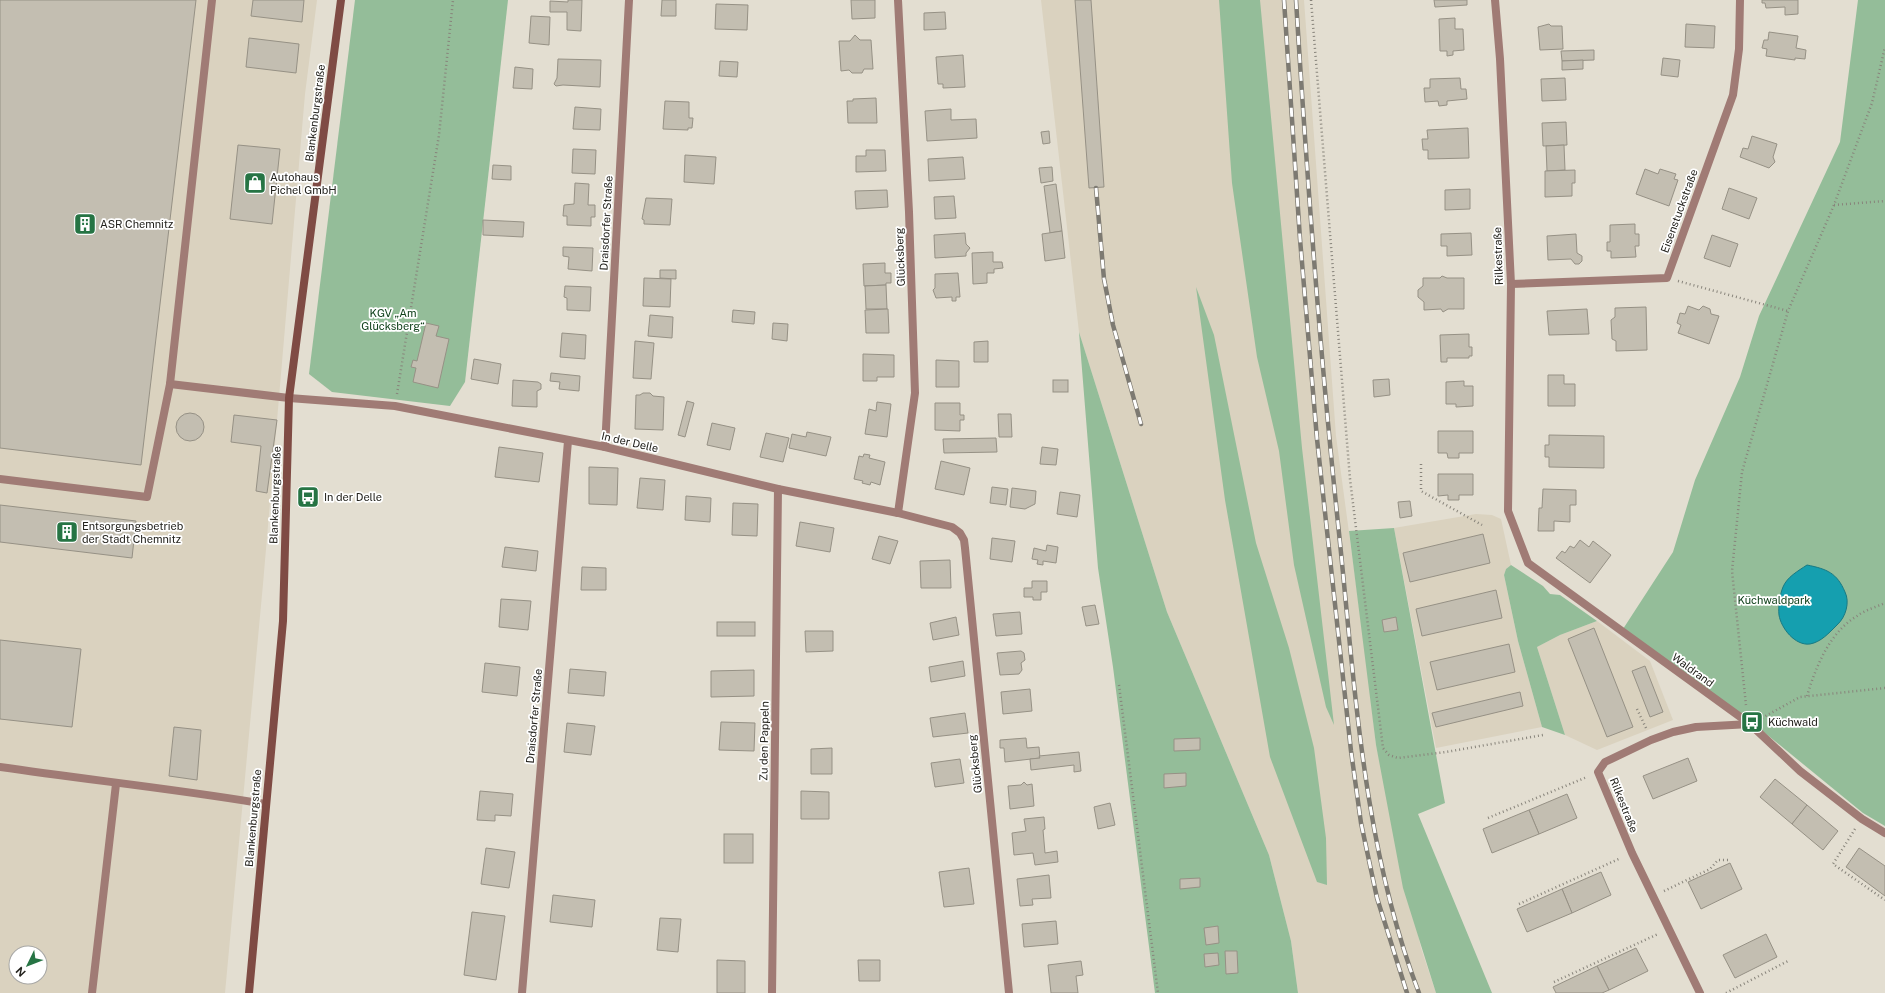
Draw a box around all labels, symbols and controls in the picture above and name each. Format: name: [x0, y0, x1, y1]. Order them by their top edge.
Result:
street label: Blankenburgstraße: [303, 64, 327, 162]
street label: Eisenstuckstraße: [1658, 168, 1700, 254]
shop icon: Autohaus Pichel GmbH: [242, 170, 268, 196]
place label: Autohaus Pichel GmbH: [270, 171, 337, 196]
street label: Draisdorfer Straße: [598, 175, 614, 271]
building icon: ASR Chemnitz: [72, 211, 98, 237]
place label: ASR Chemnitz: [100, 218, 173, 230]
street label: Glücksberg: [893, 227, 907, 287]
street label: Rilkestraße: [1491, 227, 1505, 285]
park label: KGV „Am Glücksberg“: [361, 307, 425, 332]
street label: In der Delle: [600, 430, 660, 454]
street label: Blankenburgstraße: [267, 446, 283, 544]
bus stop icon: In der Delle: [295, 484, 321, 510]
place label: In der Delle: [324, 491, 382, 503]
building icon: Entsorgungsbetrieb der Stadt Chemnitz: [54, 519, 80, 545]
place label: Entsorgungsbetrieb der Stadt Chemnitz: [82, 520, 184, 545]
park label: Küchwaldpark: [1738, 594, 1810, 606]
street label: Waldrand: [1670, 651, 1716, 689]
street label: Draisdorfer Straße: [524, 668, 544, 764]
street label: Zu den Pappeln: [757, 701, 771, 781]
bus stop icon: Küchwald: [1739, 709, 1765, 735]
place label: Küchwald: [1768, 716, 1818, 728]
street label: Glücksberg: [966, 734, 984, 794]
street label: Blankenburgstraße: [243, 769, 263, 867]
street label: Rilkestraße: [1608, 776, 1640, 834]
north arrow: [8, 945, 48, 985]
text: N: [13, 965, 28, 979]

